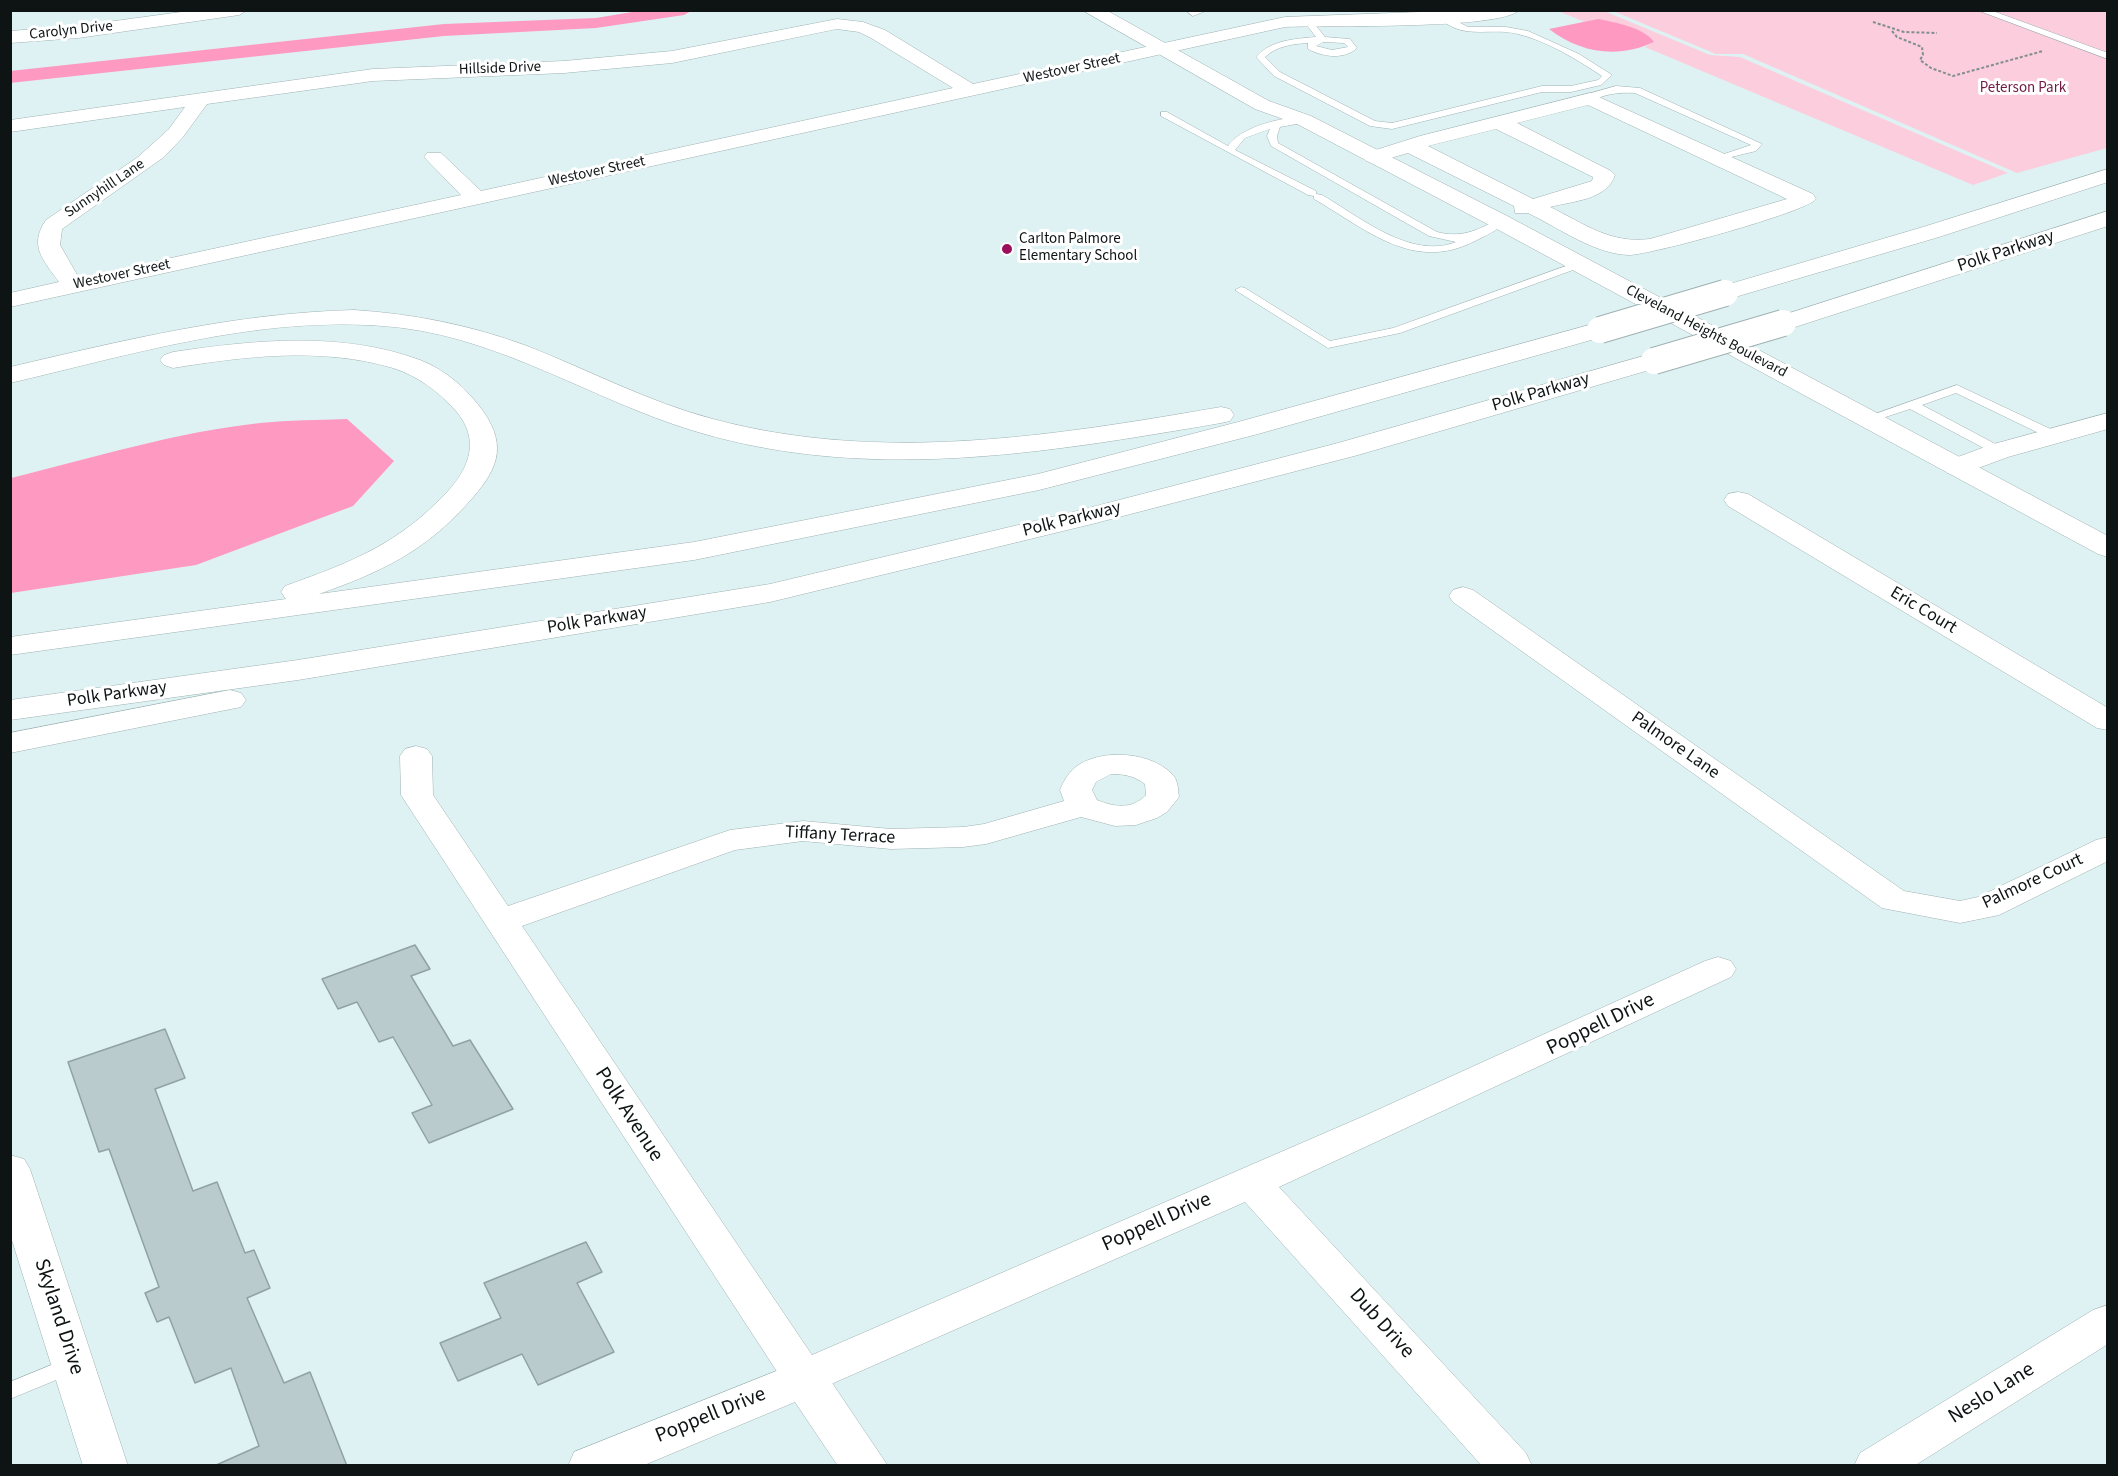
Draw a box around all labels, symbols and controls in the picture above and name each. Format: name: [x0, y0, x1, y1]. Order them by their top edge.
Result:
street label: Carolyn Drive: [28, 18, 114, 44]
street label: Westover Street: [1022, 50, 1122, 88]
street label: Hillside Drive: [459, 59, 541, 79]
park label: Peterson Park: [1980, 80, 2066, 98]
street label: Westover Street: [547, 153, 647, 191]
street label: Sunnyhill Lane: [62, 156, 148, 222]
street label: Polk Parkway: [1955, 226, 2057, 278]
place label: Carlton Palmore Elementary School: [1019, 231, 1137, 266]
marker: Carlton Palmore Elementary School: [1000, 242, 1014, 256]
street label: Westover Street: [72, 256, 172, 294]
street label: Cleveland Heights Boulevard: [1622, 282, 1790, 382]
street label: Polk Parkway: [1490, 369, 1592, 417]
street label: Polk Parkway: [1021, 497, 1123, 543]
street label: Eric Court: [1886, 583, 1960, 639]
street label: Polk Parkway: [546, 602, 648, 640]
street label: Polk Parkway: [66, 677, 168, 713]
street label: Palmore Lane: [1627, 708, 1723, 784]
street label: Tiffany Terrace: [784, 822, 896, 850]
street label: Palmore Court: [1979, 849, 2087, 915]
street label: Poppell Drive: [1543, 988, 1659, 1062]
street label: Polk Avenue: [588, 1063, 668, 1167]
street label: Poppell Drive: [1098, 1188, 1216, 1258]
street label: Skyland Drive: [27, 1256, 89, 1378]
street label: Dub Drive: [1343, 1284, 1419, 1364]
street label: Neslo Lane: [1944, 1358, 2040, 1430]
street label: Poppell Drive: [652, 1382, 770, 1450]

